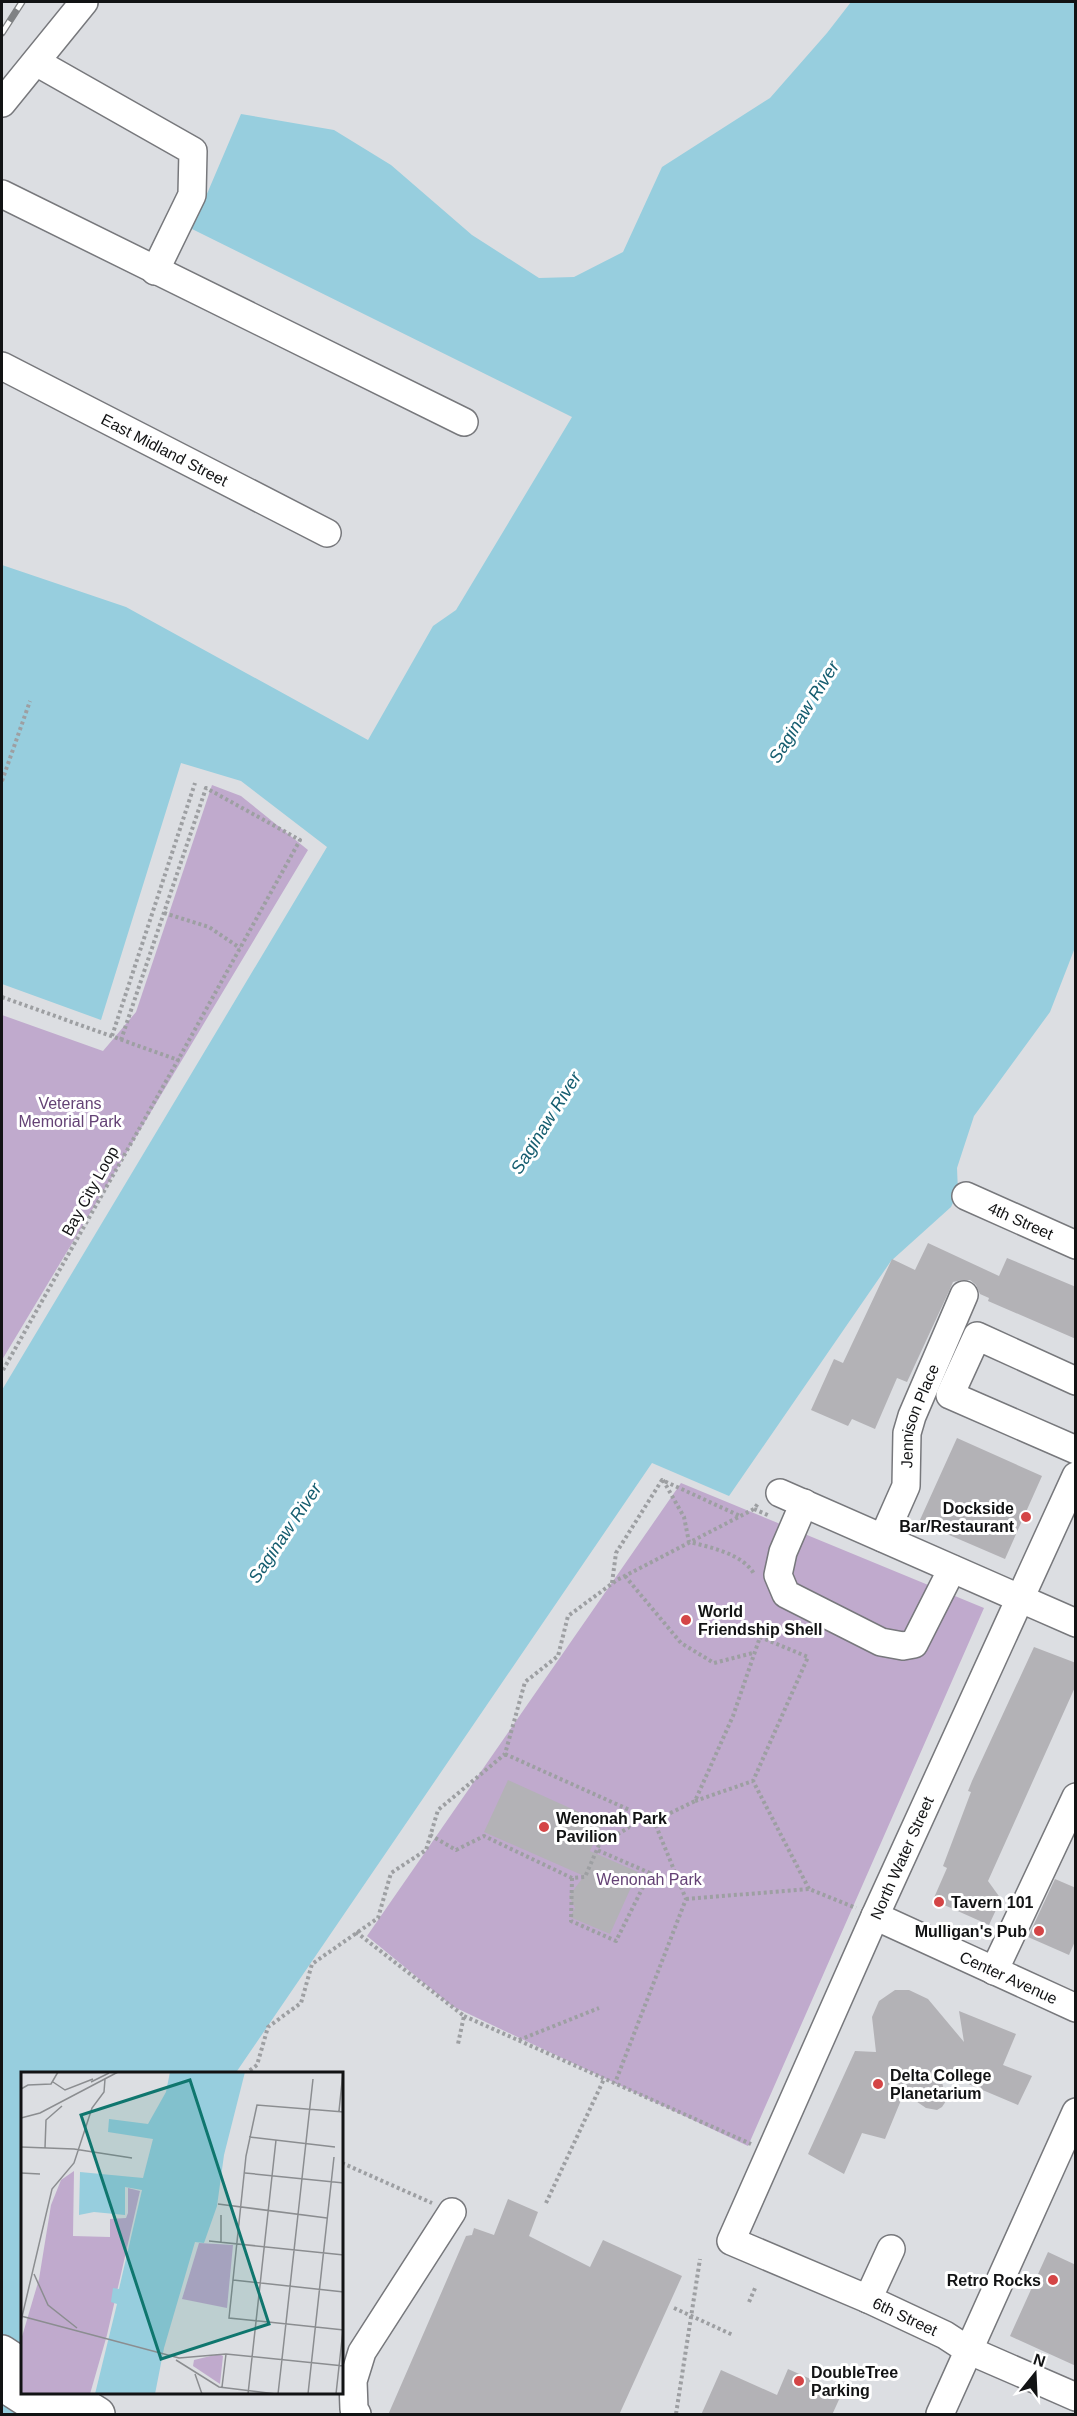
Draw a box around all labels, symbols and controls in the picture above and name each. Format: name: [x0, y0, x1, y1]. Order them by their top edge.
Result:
street label: East Midland Street: [99, 410, 231, 489]
water label: Saginaw River: [765, 657, 844, 767]
water label: Saginaw River: [507, 1068, 586, 1178]
park label: Veterans Memorial Park: [18, 1095, 123, 1130]
street label: Bay City Loop: [58, 1143, 122, 1239]
street label: 4th Street: [986, 1199, 1056, 1243]
street label: Jennison Place: [898, 1361, 942, 1468]
water label: Saginaw River: [244, 1478, 326, 1587]
place label: Dockside Bar/Restaurant: [899, 1500, 1015, 1535]
marker: Dockside Bar/Restaurant: [1019, 1510, 1033, 1524]
place label: World Friendship Shell: [698, 1603, 822, 1638]
marker: World Friendship Shell: [679, 1613, 693, 1627]
street label: North Water Street: [867, 1793, 937, 1922]
place label: Wenonah Park Pavilion: [556, 1810, 667, 1845]
marker: Wenonah Park Pavilion: [537, 1820, 551, 1834]
park label: Wenonah Park: [596, 1871, 703, 1888]
place label: Tavern 101: [951, 1894, 1034, 1911]
marker: Tavern 101: [932, 1895, 946, 1909]
place label: Mulligan's Pub: [915, 1923, 1027, 1940]
marker: Mulligan's Pub: [1032, 1924, 1046, 1938]
street label: Center Avenue: [957, 1947, 1060, 2007]
place label: Delta College Planetarium: [890, 2067, 991, 2102]
inset map: [21, 2072, 344, 2395]
marker: Delta College Planetarium: [871, 2077, 885, 2091]
place label: Retro Rocks: [947, 2272, 1041, 2289]
marker: Retro Rocks: [1046, 2273, 1060, 2287]
street label: 6th Street: [870, 2294, 941, 2339]
north arrow: [1005, 2344, 1065, 2404]
text: N: [1031, 2350, 1048, 2370]
place label: DoubleTree Parking: [811, 2364, 898, 2399]
marker: DoubleTree Parking: [792, 2374, 806, 2388]

